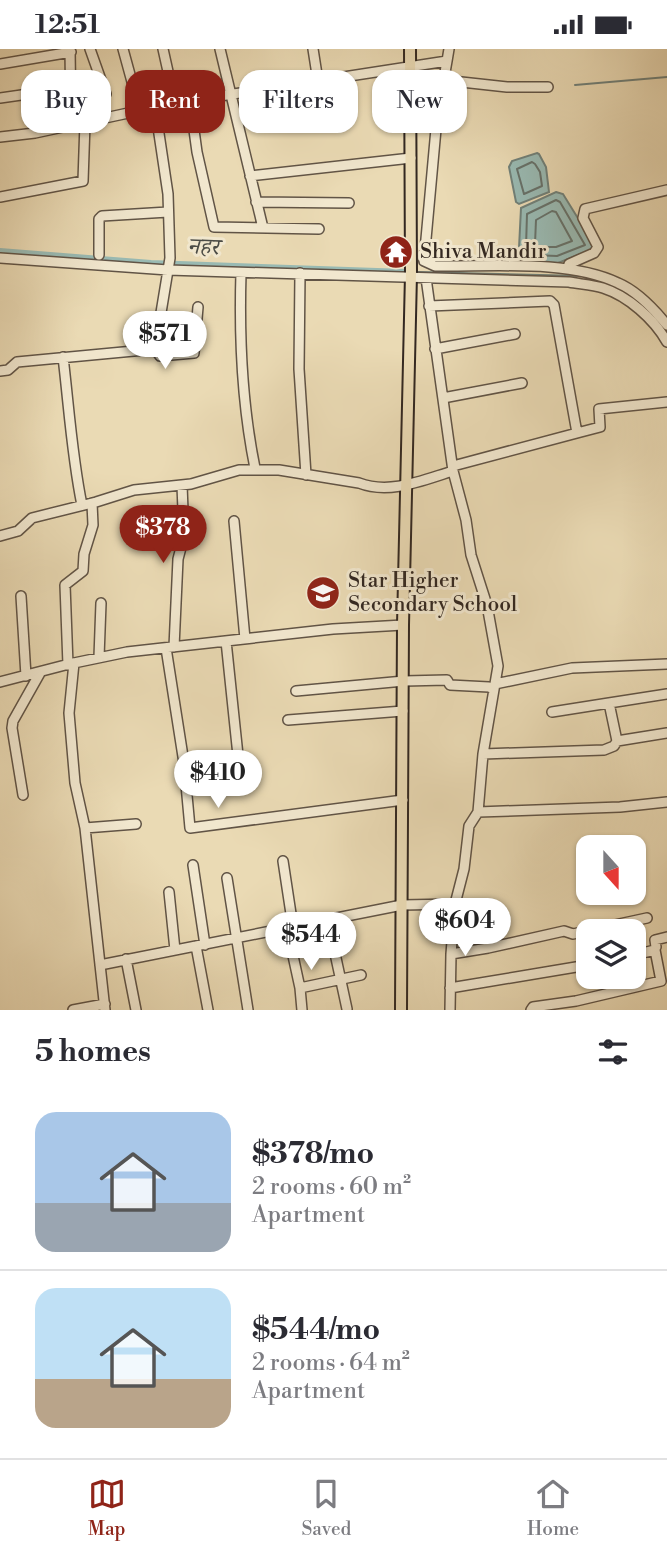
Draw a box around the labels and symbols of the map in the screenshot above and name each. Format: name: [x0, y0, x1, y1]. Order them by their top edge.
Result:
water label: नहर: [187, 232, 223, 262]
temple icon: Shiva Mandir: [377, 233, 415, 271]
place label: Shiva Mandir: [420, 239, 546, 265]
pin: $571: [124, 311, 206, 371]
pin: $378: [122, 505, 204, 565]
place label: Star Higher Secondary School: [348, 568, 517, 618]
school or university icon: Star Higher Secondary School: [304, 574, 342, 612]
pin: $410: [177, 751, 259, 810]
north arrow: [576, 835, 646, 905]
pin: $604: [424, 899, 506, 958]
pin: $544: [270, 913, 352, 972]

